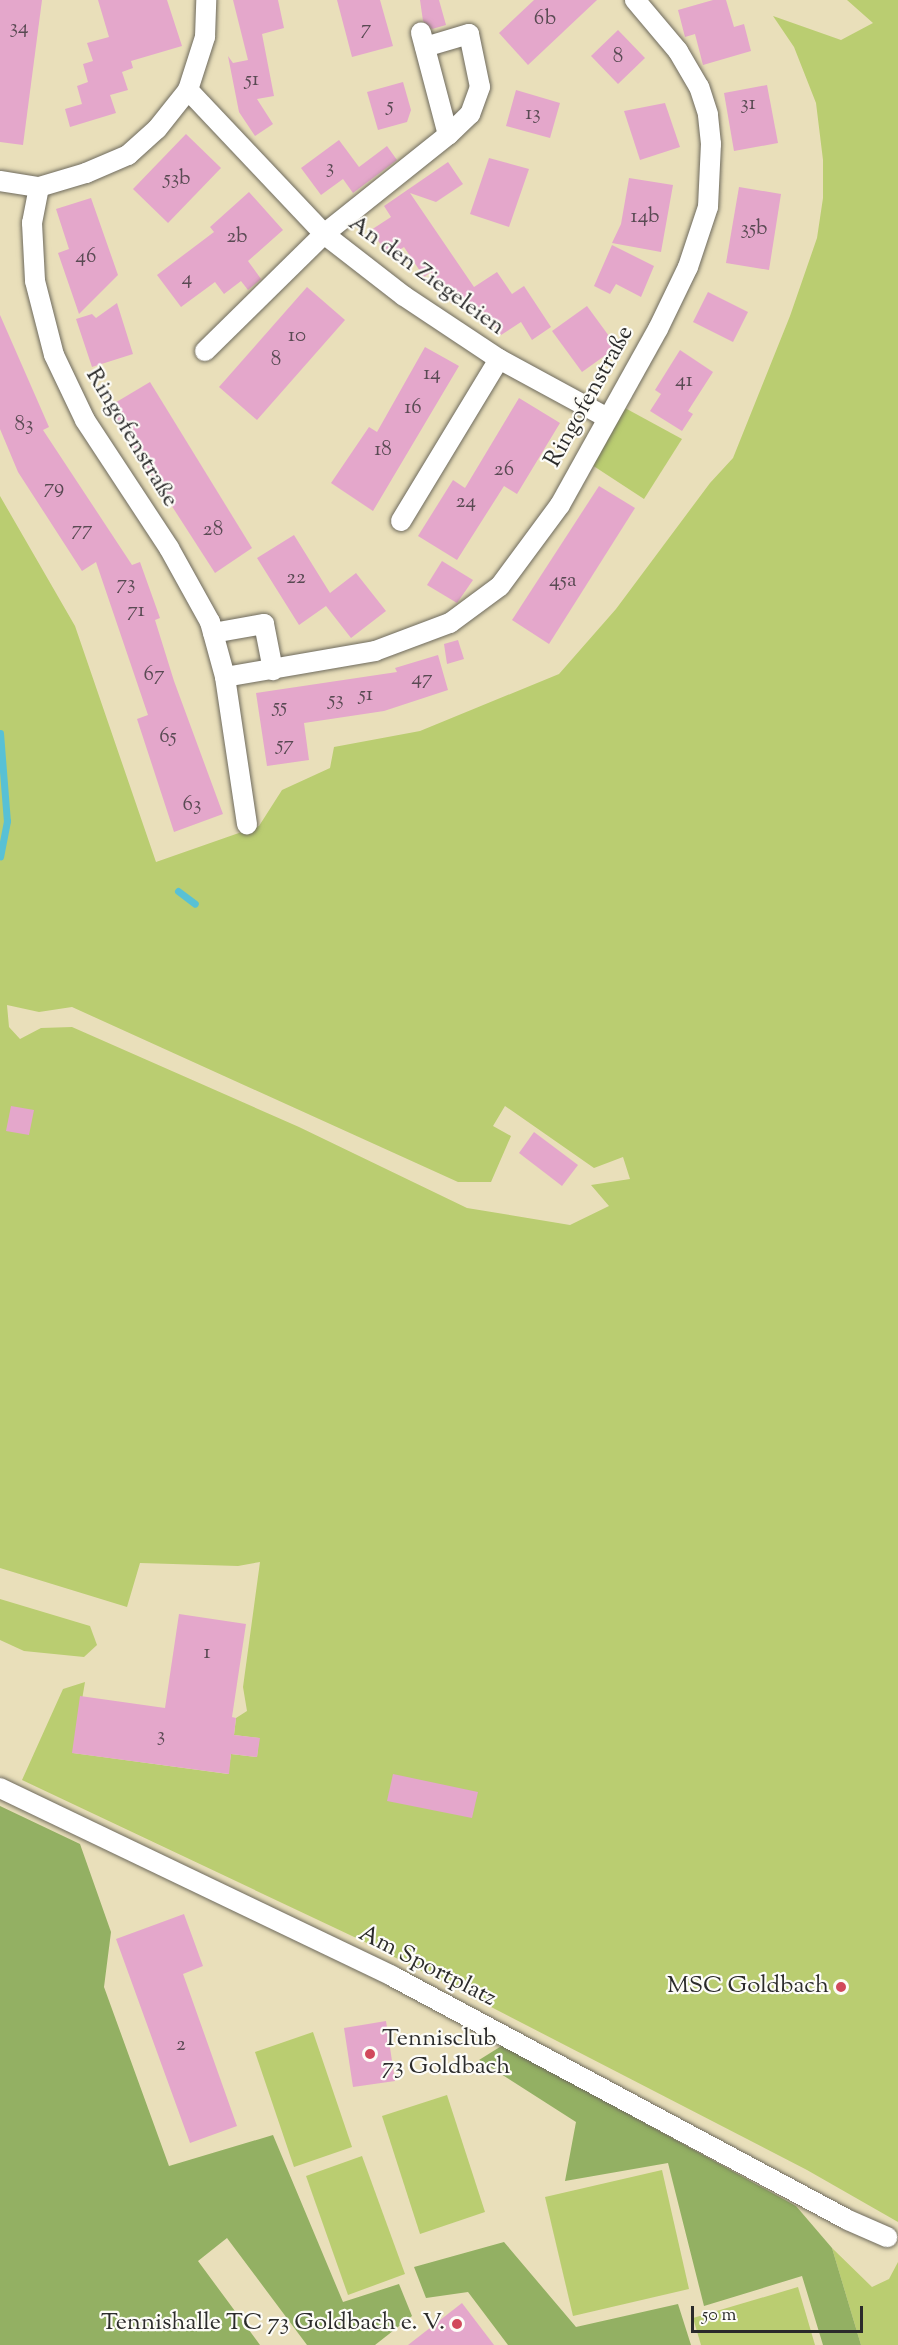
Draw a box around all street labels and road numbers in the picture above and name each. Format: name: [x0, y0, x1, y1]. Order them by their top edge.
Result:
street label: An den Ziegeleien: [342, 210, 510, 342]
street label: Ringofenstraße: [539, 321, 641, 473]
street label: Ringofenstraße: [78, 363, 184, 513]
street label: Am Sportplatz: [353, 1920, 501, 2014]

